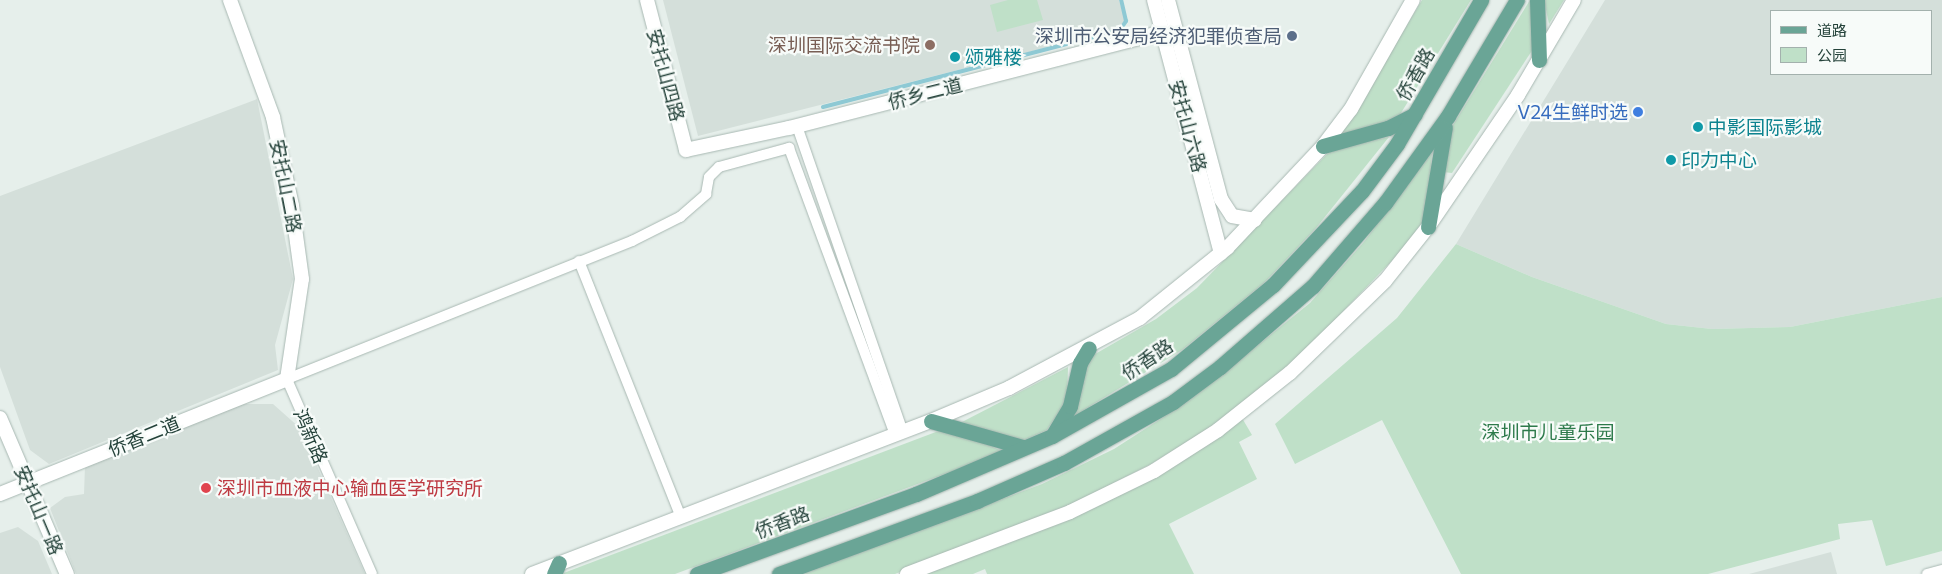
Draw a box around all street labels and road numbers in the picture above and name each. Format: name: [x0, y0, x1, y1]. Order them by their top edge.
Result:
street label: 安托山四路: [643, 26, 689, 124]
street label: 侨香路: [1391, 44, 1439, 104]
street label: 侨乡二道: [885, 73, 965, 113]
street label: 安托山六路: [1165, 77, 1211, 175]
street label: 安托山二路: [266, 137, 306, 235]
street label: 侨香路: [1117, 334, 1177, 384]
street label: 鸿新路: [289, 405, 333, 467]
street label: 侨香二道: [104, 411, 184, 461]
street label: 安托山一路: [10, 462, 68, 558]
street label: 侨香路: [751, 502, 813, 542]

